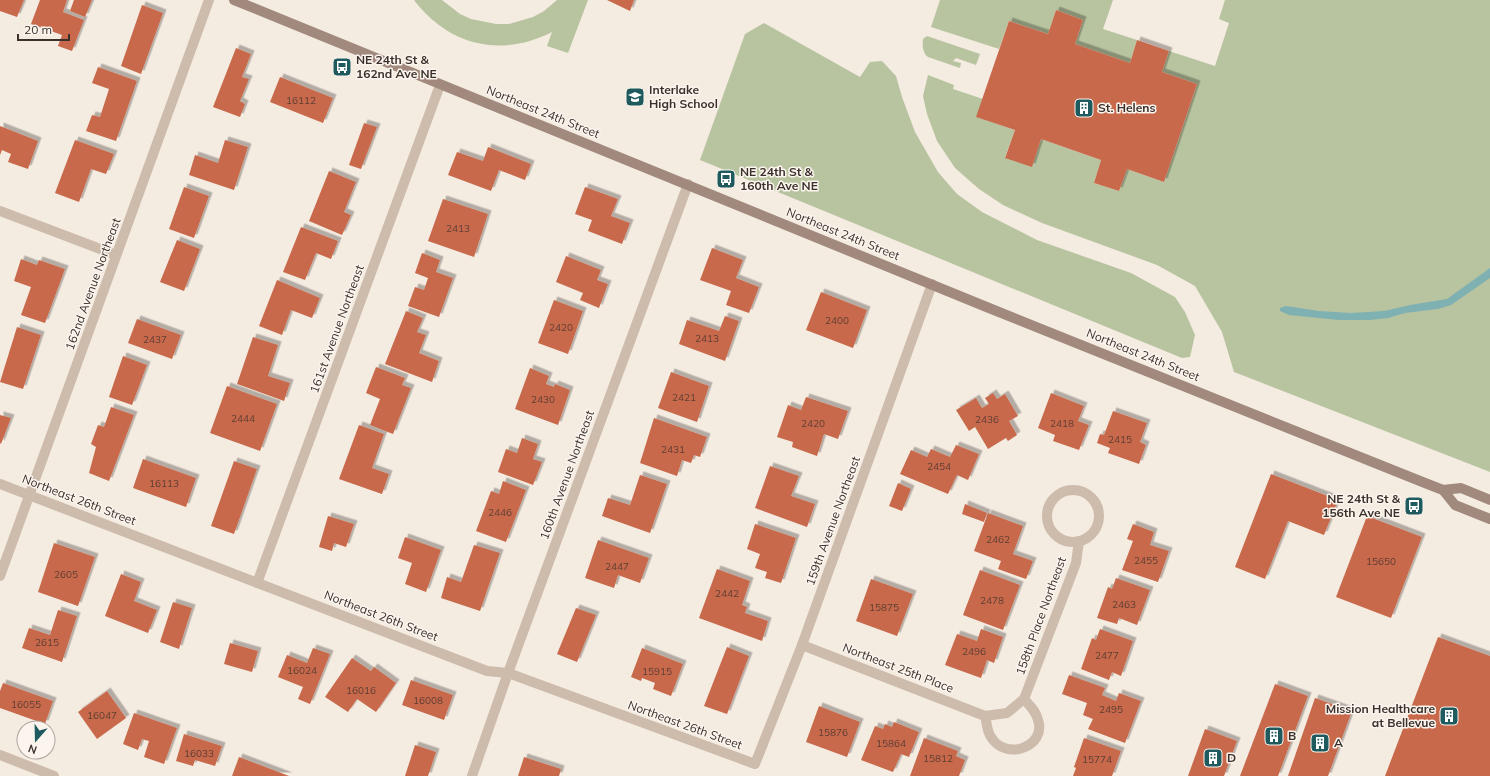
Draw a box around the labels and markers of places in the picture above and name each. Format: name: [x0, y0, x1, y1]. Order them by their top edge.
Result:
place label: NE 24th St & 162nd Ave NE: [356, 52, 437, 81]
bus stop icon: NE 24th St & 162nd Ave NE: [331, 56, 353, 78]
place label: Interlake High School: [649, 82, 718, 111]
school or university icon: Interlake High School: [624, 86, 646, 108]
building icon: St. Helens: [1073, 97, 1095, 119]
place label: St. Helens: [1098, 100, 1156, 115]
place label: NE 24th St & 160th Ave NE: [740, 164, 818, 193]
bus stop icon: NE 24th St & 160th Ave NE: [715, 168, 737, 190]
place label: NE 24th St & 156th Ave NE: [1322, 491, 1401, 520]
bus stop icon: NE 24th St & 156th Ave NE: [1403, 495, 1425, 517]
place label: Mission Healthcare at Bellevue: [1326, 701, 1435, 730]
building icon: Mission Healthcare at Bellevue: [1438, 705, 1460, 727]
building icon: B: [1263, 725, 1285, 747]
place label: B: [1288, 728, 1296, 743]
building icon: A: [1309, 732, 1331, 754]
place label: A: [1334, 735, 1343, 750]
building icon: D: [1202, 747, 1224, 769]
place label: D: [1227, 750, 1236, 765]

